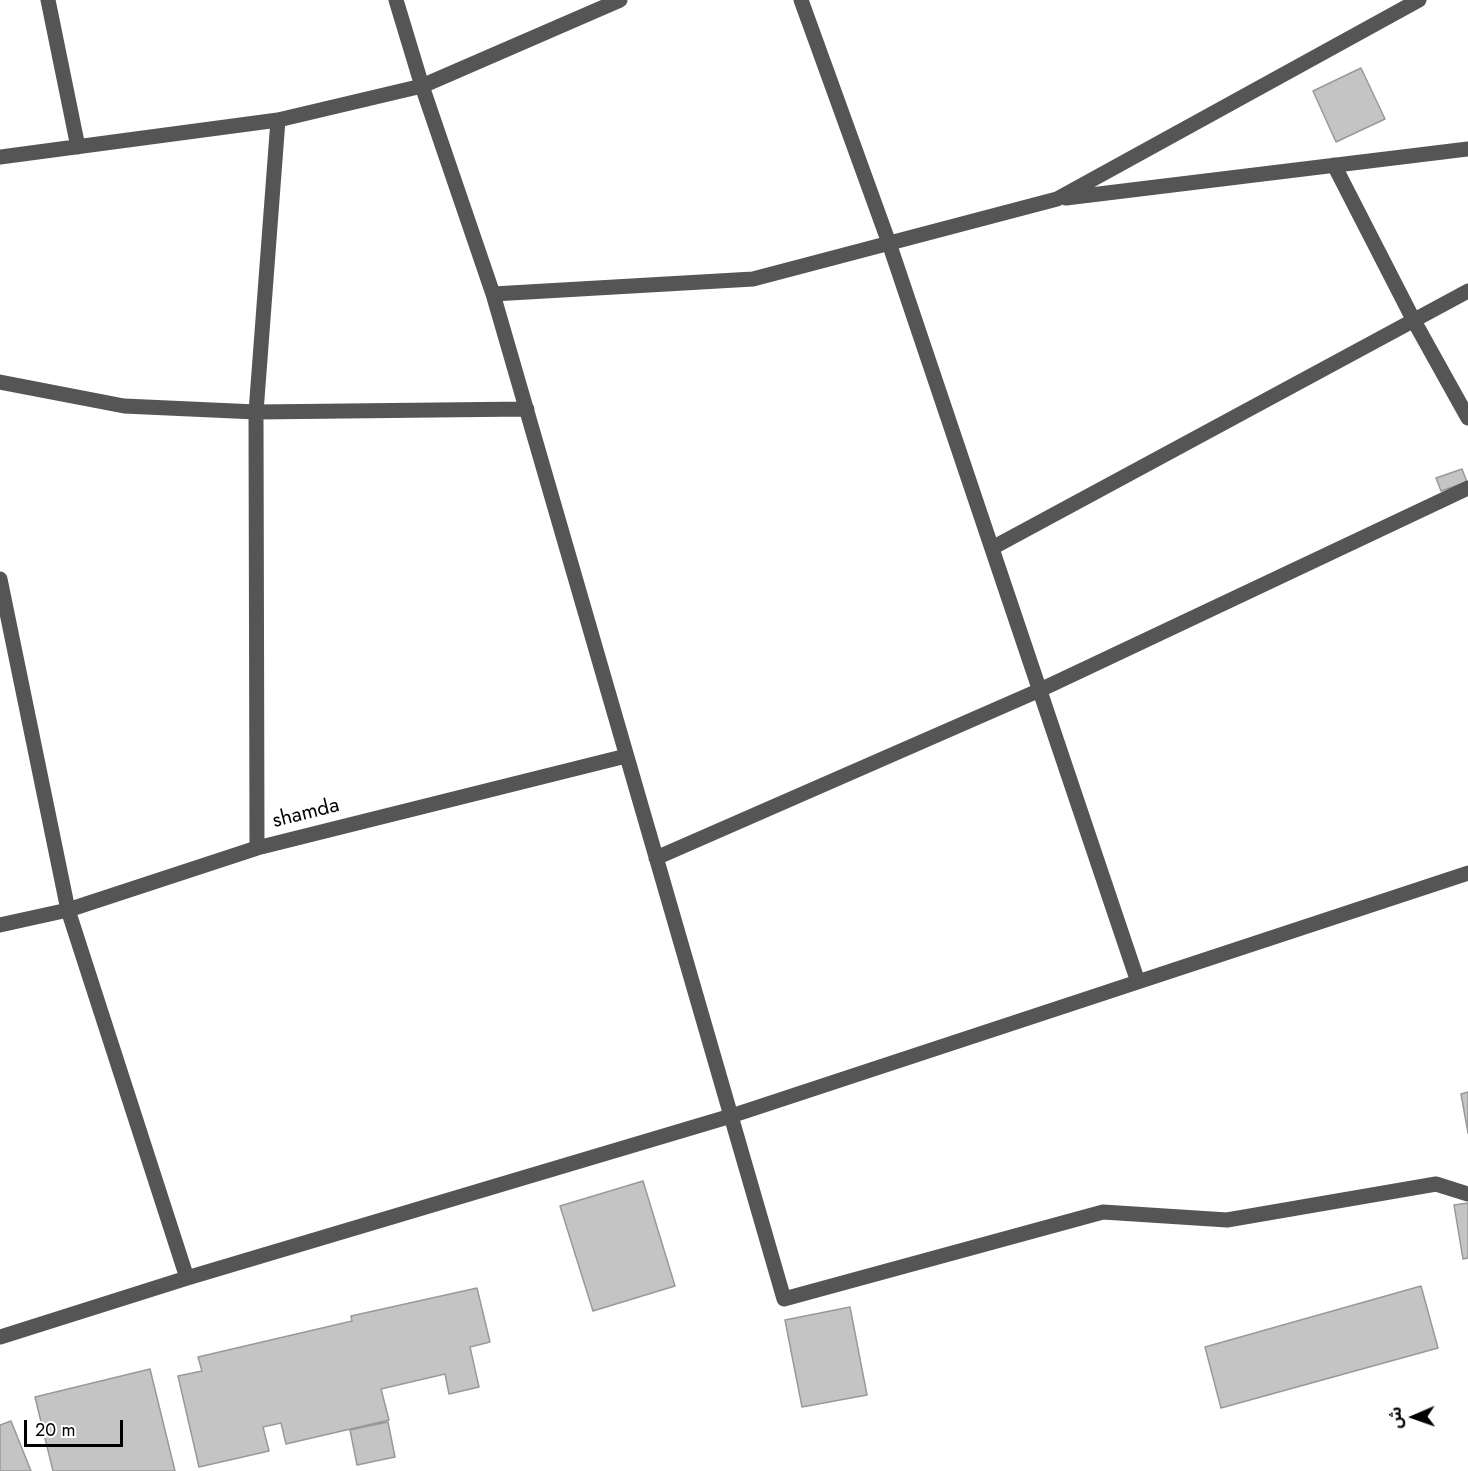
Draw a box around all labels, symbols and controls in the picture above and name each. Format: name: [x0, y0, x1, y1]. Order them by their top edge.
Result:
street label: shamda: [270, 794, 342, 834]
north arrow: [1384, 1387, 1444, 1447]
text: ش: [1384, 1406, 1407, 1429]
scale bar: [27, 1408, 126, 1446]
text: 20 m: [35, 1417, 75, 1443]

